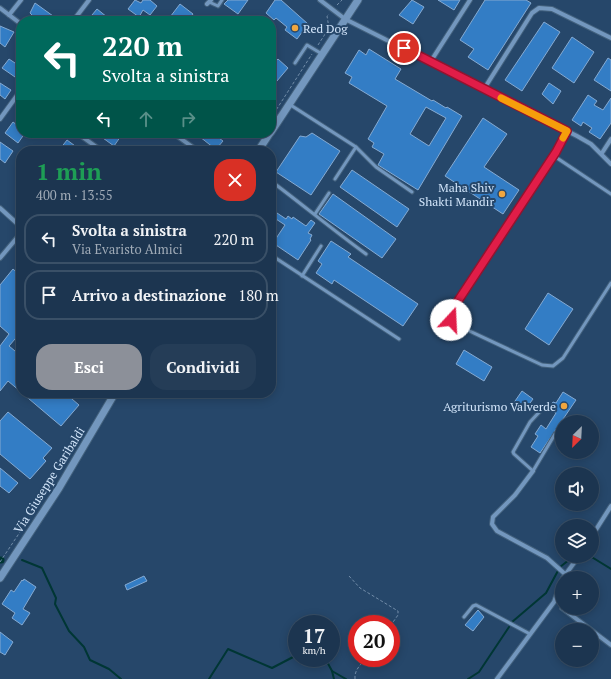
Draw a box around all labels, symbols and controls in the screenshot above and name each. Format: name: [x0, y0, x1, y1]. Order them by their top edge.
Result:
place label: Red Dog: [303, 21, 348, 36]
marker: Red Dog: [290, 23, 300, 33]
text: 220 m: [102, 27, 183, 64]
pin: [387, 31, 421, 65]
icon: left: [36, 32, 88, 84]
icon: arrive: [393, 37, 415, 59]
text: Svolta a sinistra: [102, 63, 229, 87]
icon: left: [93, 108, 115, 130]
icon: ahead: [135, 108, 157, 130]
icon: right: [177, 108, 199, 130]
text: 1 min: [36, 155, 102, 187]
button: close: [214, 159, 256, 201]
place label: Maha Shiv Shakti Mandir: [419, 180, 495, 209]
text: 400 m · 13:55: [36, 186, 113, 204]
marker: Maha Shiv Shakti Mandir: [497, 189, 507, 199]
text: Svolta a sinistra: [72, 220, 187, 240]
icon: left: [38, 228, 60, 250]
text: 220 m: [213, 229, 254, 249]
text: Via Evaristo Almici: [72, 240, 183, 258]
icon: arrive: [38, 284, 60, 306]
text: Arrivo a destinazione: [72, 285, 226, 305]
text: 180 m: [238, 285, 279, 305]
position arrow: [430, 299, 472, 341]
button: Esci: [36, 344, 142, 390]
button: Condividi: [150, 344, 256, 390]
place label: Agriturismo Valverde: [443, 399, 556, 414]
marker: Agriturismo Valverde: [559, 401, 569, 411]
north arrow: [555, 415, 599, 459]
map controls: [555, 415, 599, 667]
street label: Via Giuseppe Garibaldi: [10, 424, 88, 536]
button: sound: [555, 467, 599, 511]
button: layers: [555, 519, 599, 563]
button: +: [555, 571, 599, 615]
speed limit sign: 20: [348, 615, 400, 667]
text: 17: [303, 622, 325, 649]
button: −: [555, 623, 599, 667]
text: km/h: [302, 644, 326, 657]

